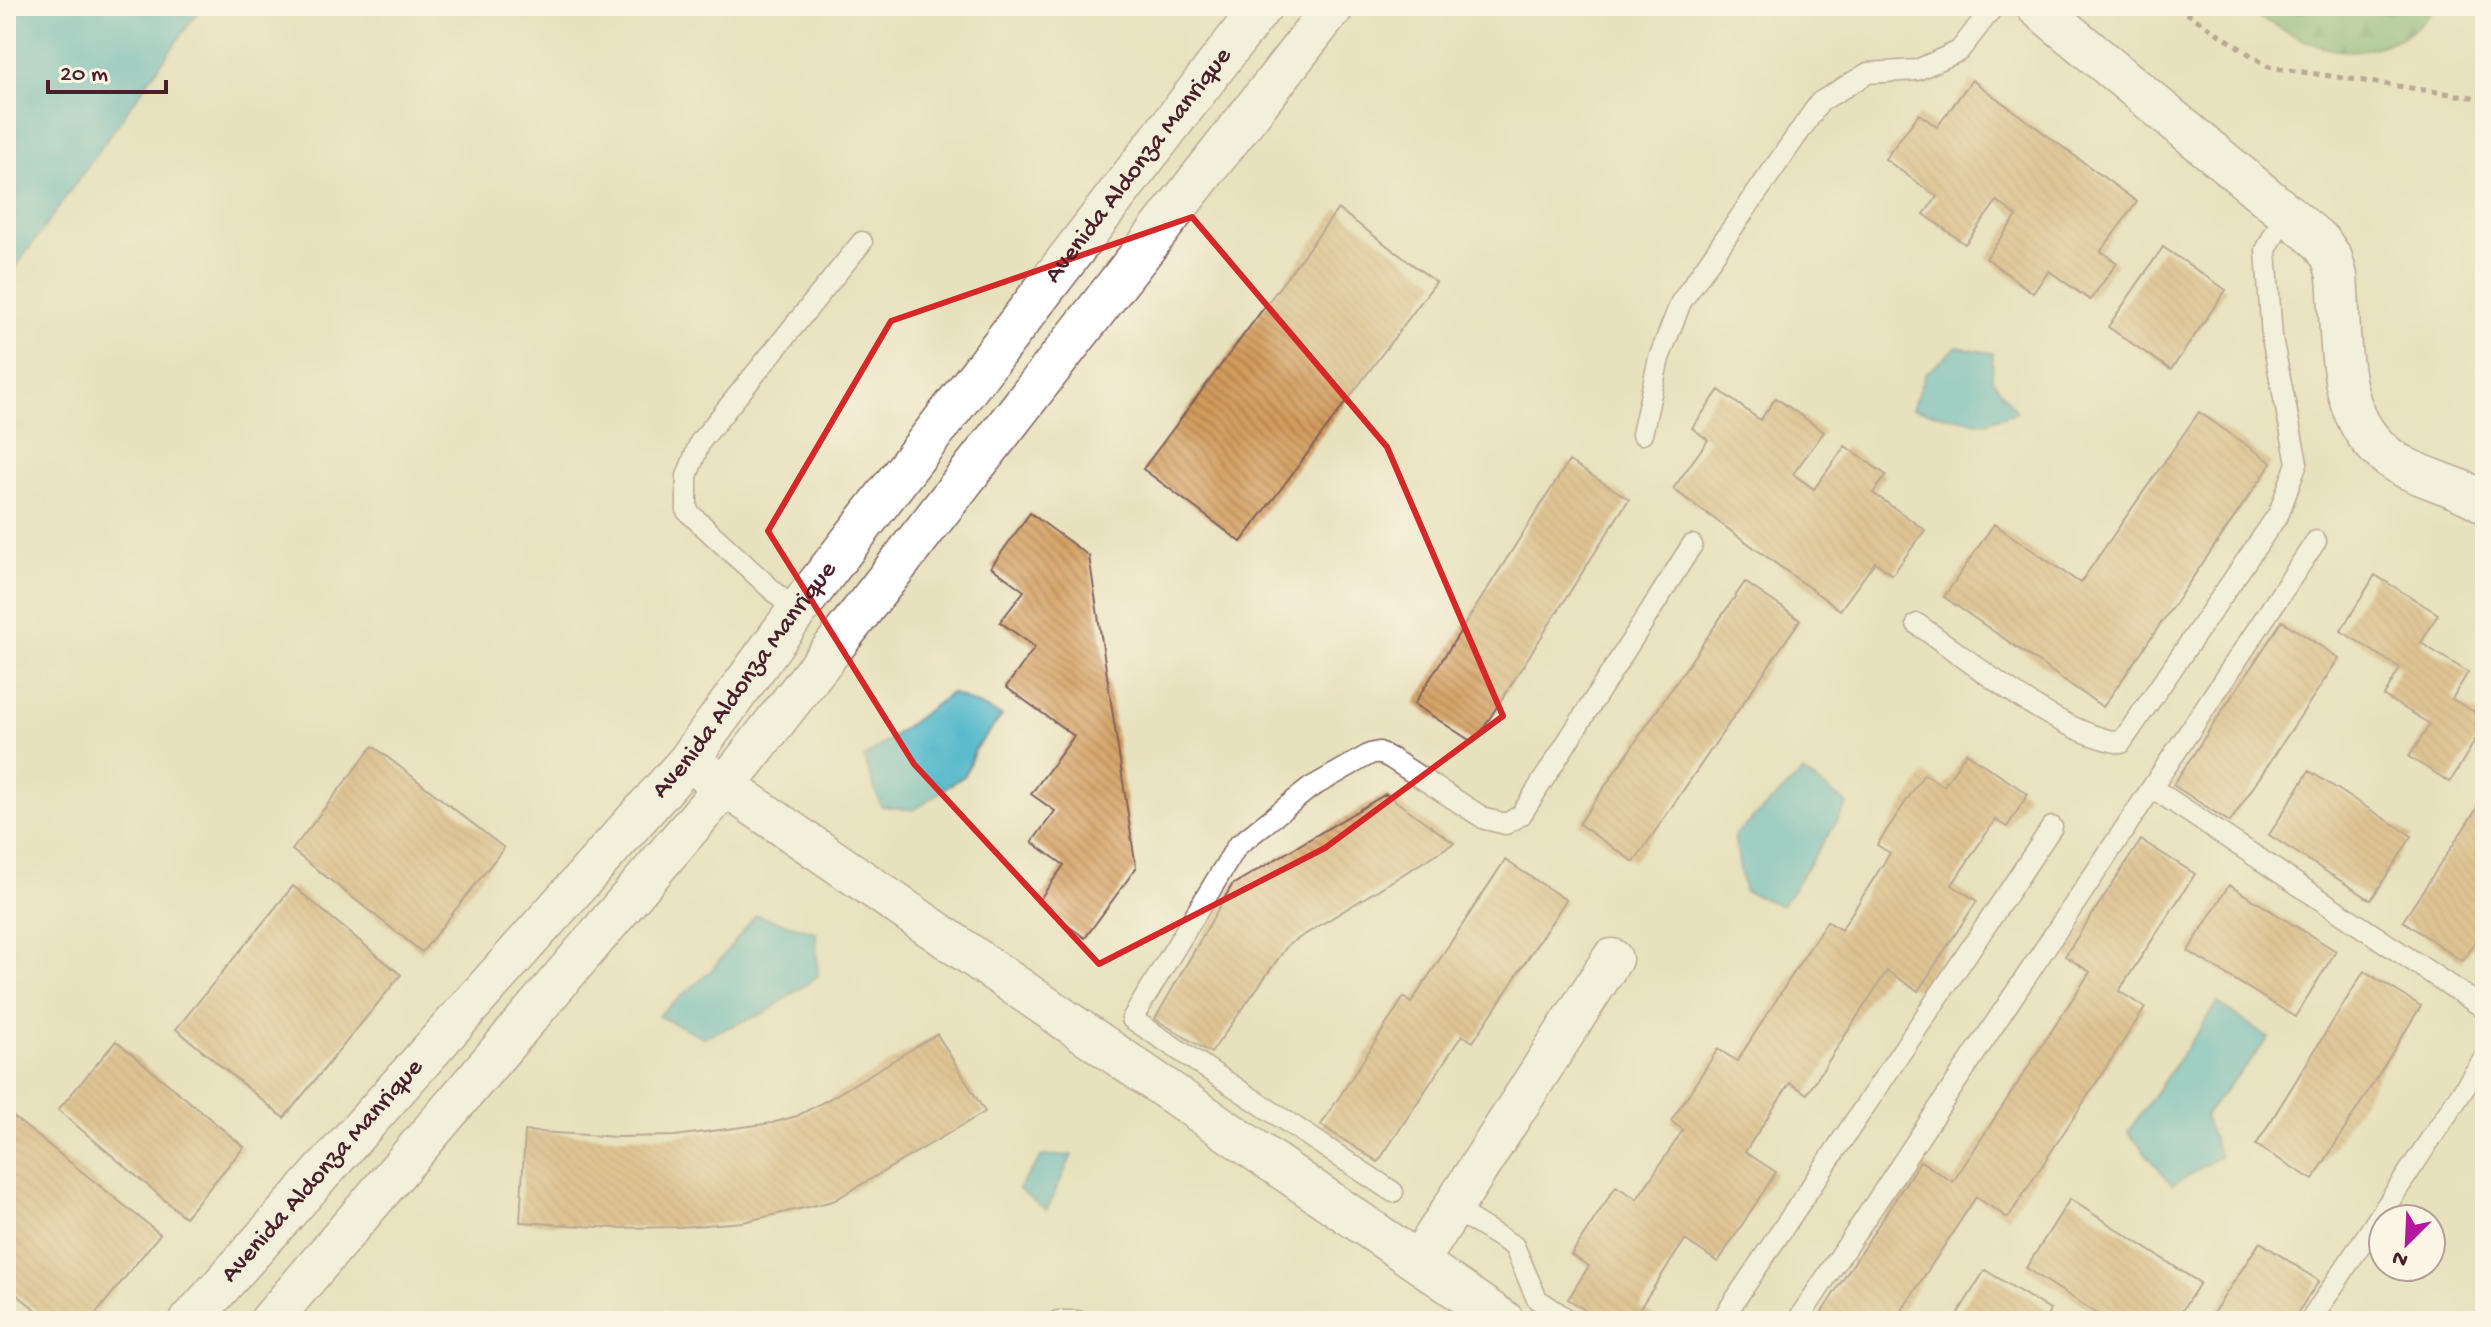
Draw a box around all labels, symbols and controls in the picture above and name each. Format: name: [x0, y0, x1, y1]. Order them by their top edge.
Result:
street label: Avenida Aldonza Manrique: [1038, 41, 1240, 290]
scale bar: [48, 44, 166, 94]
text: 20 m: [60, 61, 108, 90]
street label: Avenida Aldonza Manrique: [646, 555, 845, 806]
street label: Avenida Aldonza Manrique: [215, 1053, 431, 1290]
north arrow: [2367, 1203, 2447, 1283]
text: N: [2389, 1243, 2412, 1272]

